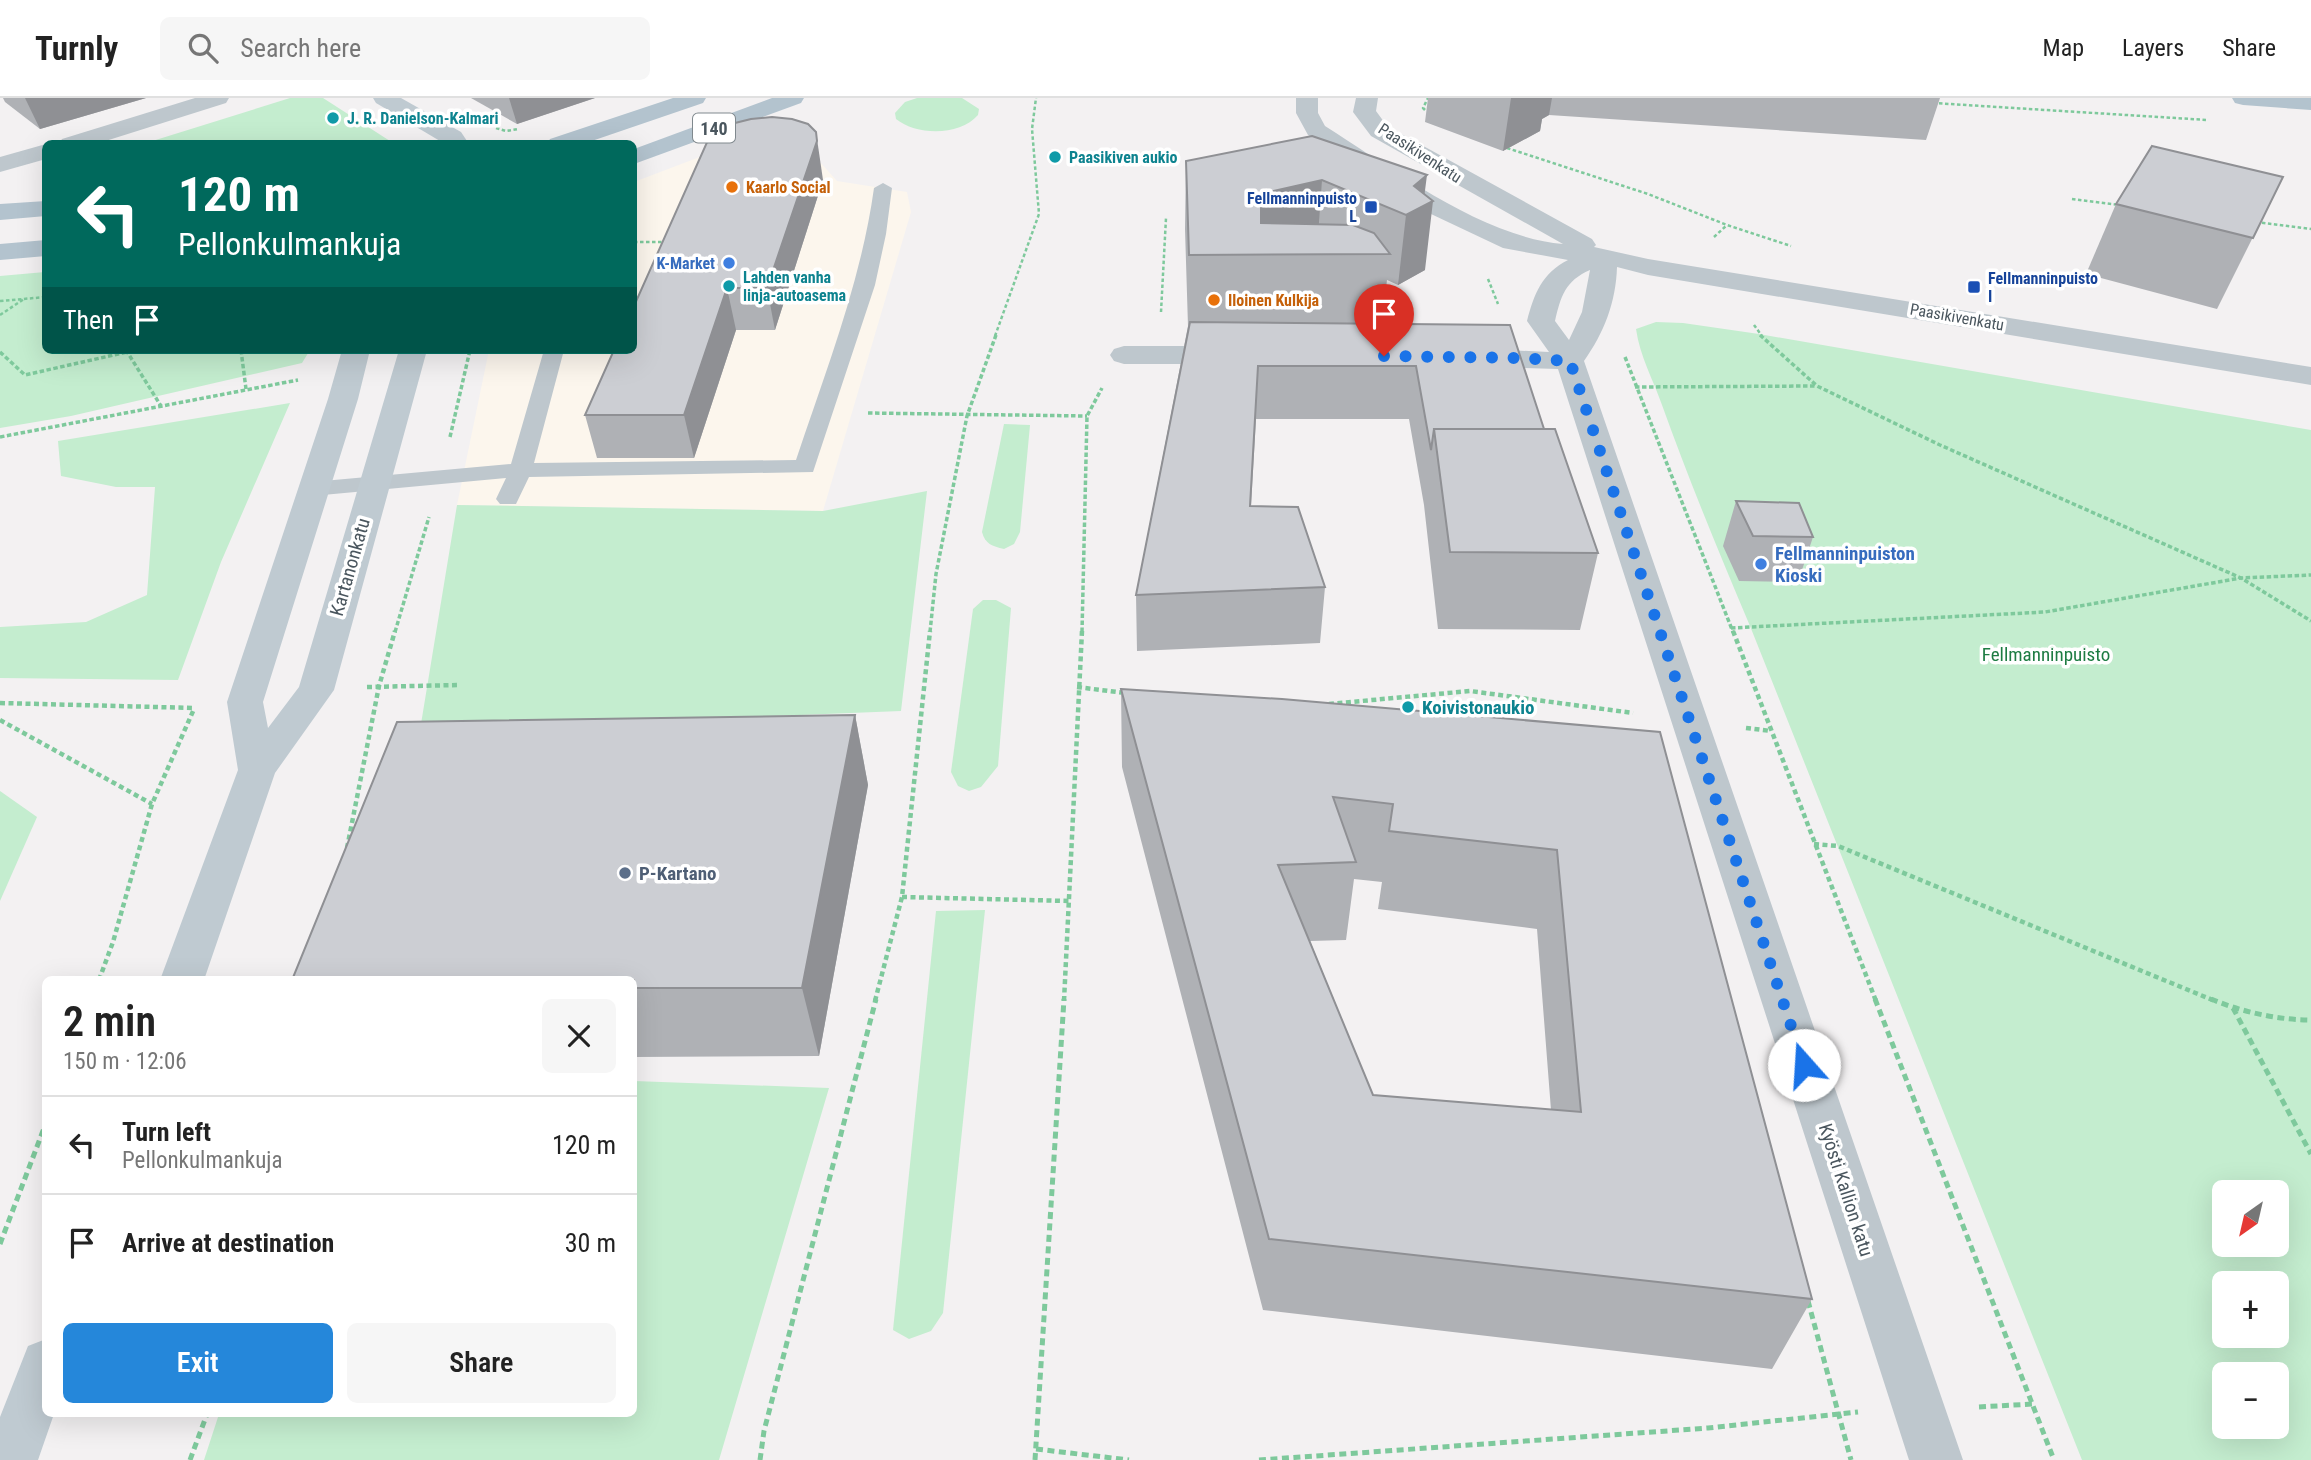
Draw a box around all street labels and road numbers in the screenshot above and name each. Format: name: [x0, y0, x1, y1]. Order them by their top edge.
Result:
road number: 140: [693, 113, 735, 142]
street label: Paasikivenkatu: [1375, 119, 1465, 187]
street label: Paasikivenkatu: [1908, 299, 2006, 335]
street label: Kartanonkatu: [325, 515, 375, 619]
street label: Kyösti Kallion katu: [1814, 1121, 1878, 1259]

